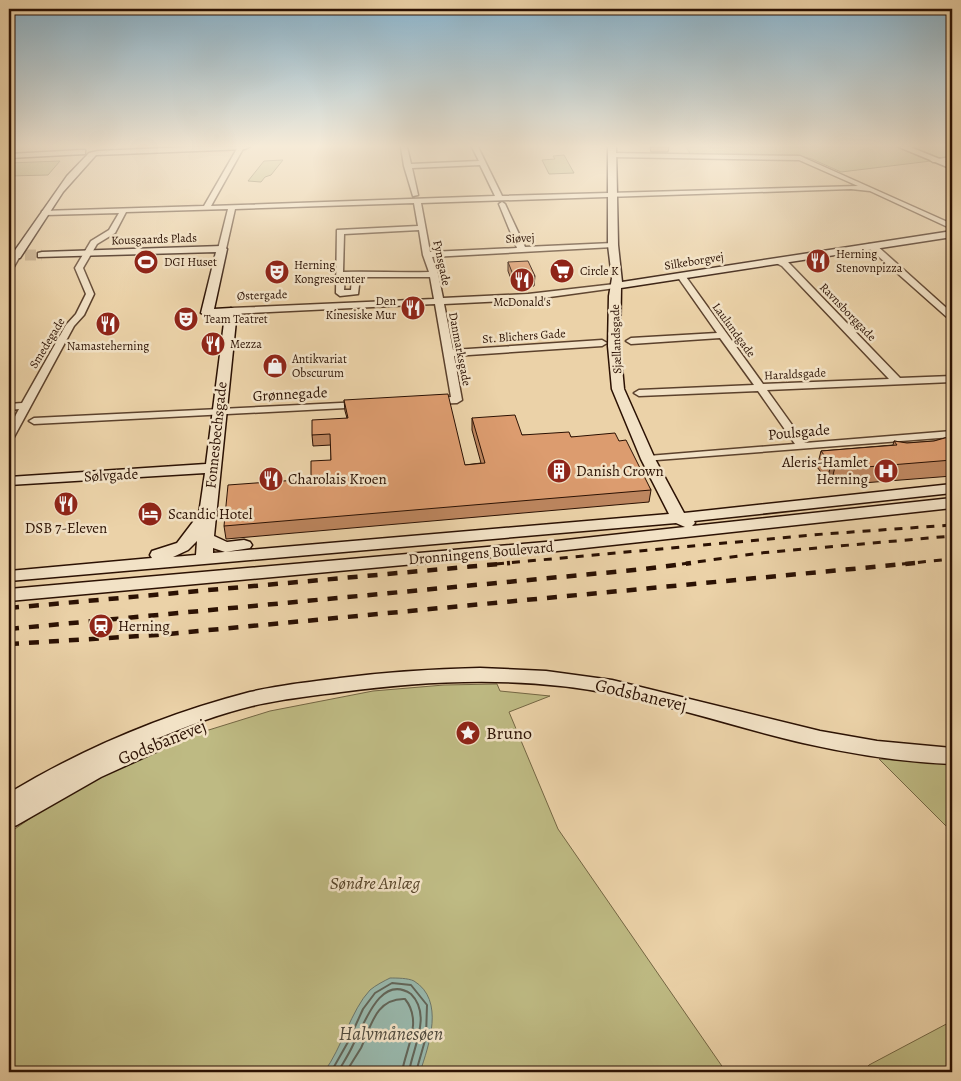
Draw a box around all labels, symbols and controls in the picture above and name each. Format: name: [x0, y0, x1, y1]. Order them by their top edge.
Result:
street label: Kousgaards Plads: [111, 229, 197, 248]
street label: Siøvej: [505, 229, 535, 247]
street label: Fynsgade: [429, 239, 455, 287]
place label: Herning Stenovnpizza: [836, 246, 903, 276]
street label: Silkeborgvej: [663, 248, 725, 274]
restaurant icon: Herning Stenovnpizza: [805, 248, 831, 274]
sports icon: DGI Huset: [133, 249, 159, 275]
place label: DGI Huset: [164, 254, 217, 270]
place label: Herning Kongrescenter: [294, 257, 366, 287]
supermarket icon: Circle K: [549, 258, 575, 284]
theatre icon: Herning Kongrescenter: [264, 259, 290, 285]
place label: Circle K: [580, 263, 619, 279]
restaurant icon: McDonald's: [509, 267, 535, 293]
street label: Ravnsborggade: [816, 279, 880, 345]
street label: Østergade: [237, 286, 287, 304]
place label: Den Kinesiske Mur: [326, 293, 396, 323]
place label: McDonald's: [493, 294, 551, 310]
restaurant icon: Den Kinesiske Mur: [400, 295, 426, 321]
street label: Laulundgade: [709, 299, 759, 361]
street label: Sjællandsgade: [607, 304, 625, 374]
theatre icon: Team Teatret: [173, 306, 199, 332]
restaurant icon: Namasteherning: [95, 311, 121, 337]
place label: Team Teatret: [204, 311, 268, 327]
street label: Danmarksgade: [445, 311, 475, 387]
street label: Smedegade: [26, 315, 68, 371]
street label: St. Blichers Gade: [482, 325, 566, 347]
restaurant icon: Mezza: [200, 331, 226, 357]
place label: Mezza: [230, 336, 262, 352]
place label: Namasteherning: [67, 338, 149, 354]
place label: Antikvariat Obscurum: [291, 351, 347, 381]
shop icon: Antikvariat Obscurum: [262, 353, 288, 379]
street label: Haraldsgade: [764, 364, 826, 384]
street label: Fonnesbechsgade: [200, 380, 232, 490]
street label: Grønnegade: [252, 382, 328, 406]
street label: Poulsgade: [767, 419, 831, 445]
place label: Aleris-Hamlet Herning: [781, 452, 868, 489]
building icon: Danish Crown: [546, 458, 572, 484]
hospital icon: Aleris-Hamlet Herning: [873, 458, 899, 484]
place label: Danish Crown: [576, 461, 664, 481]
street label: Sølvgade: [83, 464, 139, 486]
restaurant icon: Charolais Kroen: [258, 466, 284, 492]
place label: Charolais Kroen: [288, 469, 387, 489]
restaurant icon: DSB 7-Eleven: [53, 491, 79, 517]
hotel icon: Scandic Hotel: [137, 501, 163, 527]
place label: Scandic Hotel: [168, 504, 253, 524]
place label: DSB 7-Eleven: [25, 518, 107, 538]
street label: Dronningens Boulevard: [407, 537, 555, 569]
station icon: Herning: [88, 613, 114, 639]
place label: Herning: [118, 616, 170, 636]
street label: Godsbanevej: [593, 673, 689, 717]
street label: Godsbanevej: [114, 713, 210, 771]
place icon: Bruno: [455, 720, 481, 746]
place label: Bruno: [486, 721, 532, 745]
park label: Søndre Anlæg: [330, 871, 420, 895]
water label: Halvmånesøen: [339, 1021, 443, 1047]

